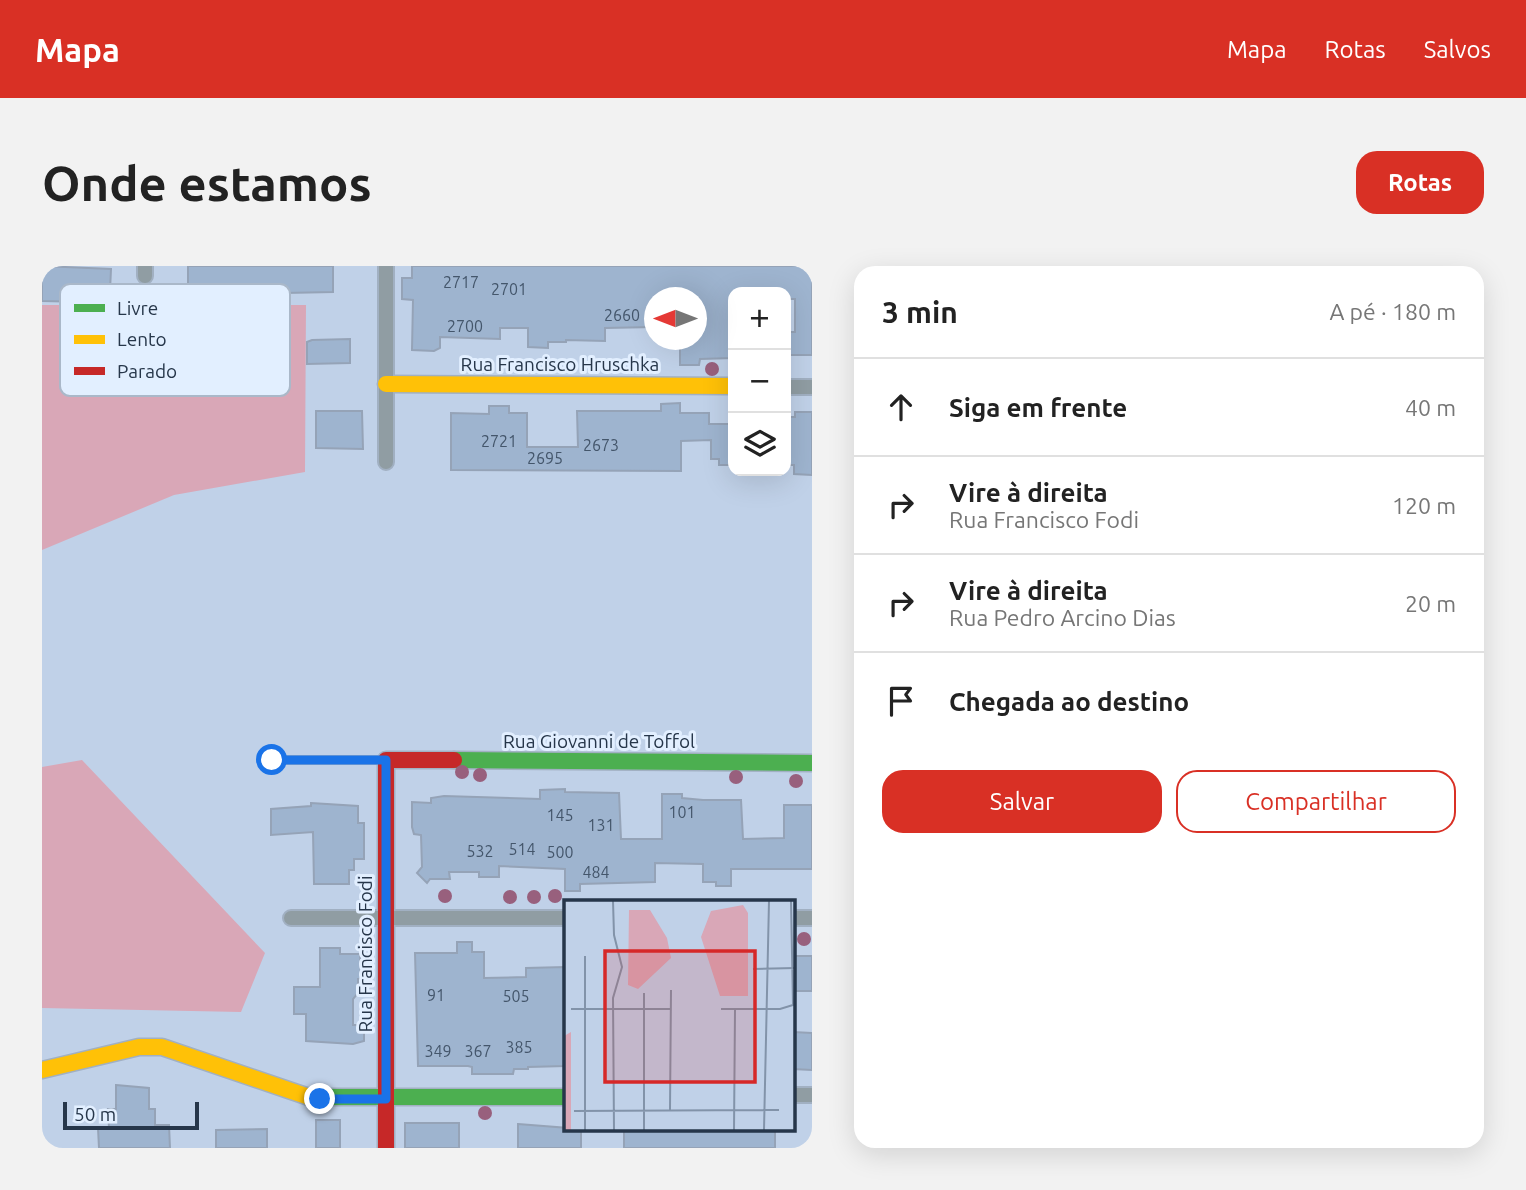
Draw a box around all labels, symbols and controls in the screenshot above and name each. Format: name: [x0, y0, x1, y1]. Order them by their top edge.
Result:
text: Mapa: [35, 31, 120, 68]
text: Mapa: [1227, 36, 1287, 63]
text: Rotas: [1325, 36, 1386, 63]
text: Salvos: [1424, 36, 1491, 63]
button: Rotas: [1356, 151, 1484, 214]
text: Onde estamos: [42, 155, 372, 210]
house number: 2717: [443, 273, 479, 291]
house number: 2701: [491, 280, 527, 298]
legend: [60, 284, 290, 396]
north arrow: [644, 287, 707, 350]
map controls: [728, 287, 791, 476]
button: +: [728, 287, 791, 350]
text: 3 min: [882, 295, 958, 329]
text: Livre: [117, 297, 158, 319]
text: A pé · 180 m: [1329, 299, 1456, 324]
house number: 2660: [604, 306, 640, 324]
house number: 2700: [447, 317, 483, 335]
text: Lento: [117, 328, 167, 350]
button: −: [728, 350, 791, 413]
street label: Rua Francisco Hruschka: [461, 353, 659, 375]
text: Parado: [117, 360, 177, 382]
icon: ahead: [882, 388, 920, 426]
text: Siga em frente: [949, 393, 1127, 422]
text: 40 m: [1405, 395, 1456, 420]
button: layers: [728, 413, 791, 476]
house number: 2721: [481, 432, 517, 450]
house number: 2673: [583, 436, 619, 454]
house number: 2695: [527, 449, 563, 467]
text: Vire à direita: [949, 478, 1108, 507]
icon: right: [882, 486, 920, 524]
text: 120 m: [1392, 493, 1456, 518]
text: Rua Francisco Fodi: [949, 507, 1139, 532]
text: Vire à direita: [949, 576, 1108, 605]
icon: right: [882, 584, 920, 622]
text: 20 m: [1405, 591, 1456, 616]
text: Rua Pedro Arcino Dias: [949, 605, 1176, 630]
icon: arrive: [882, 682, 920, 720]
text: Chegada ao destino: [949, 687, 1189, 716]
street label: Rua Giovanni de Toffol: [503, 730, 695, 752]
route start: [256, 744, 287, 775]
button: Salvar: [882, 770, 1162, 833]
button: Compartilhar: [1176, 770, 1456, 833]
house number: 101: [668, 803, 696, 821]
house number: 145: [546, 806, 574, 824]
house number: 131: [587, 816, 615, 834]
house number: 514: [508, 840, 536, 858]
house number: 532: [466, 842, 494, 860]
house number: 500: [546, 843, 574, 861]
house number: 484: [582, 863, 610, 881]
street label: Rua Francisco Fodi: [354, 875, 376, 1033]
inset map: [564, 900, 794, 1130]
house number: 91: [427, 986, 445, 1004]
house number: 505: [502, 987, 530, 1005]
house number: 385: [505, 1038, 533, 1056]
house number: 349: [424, 1042, 452, 1060]
house number: 367: [464, 1042, 492, 1060]
route end: [304, 1083, 335, 1114]
scale bar: [63, 1099, 200, 1131]
text: 50 m: [74, 1103, 116, 1125]

